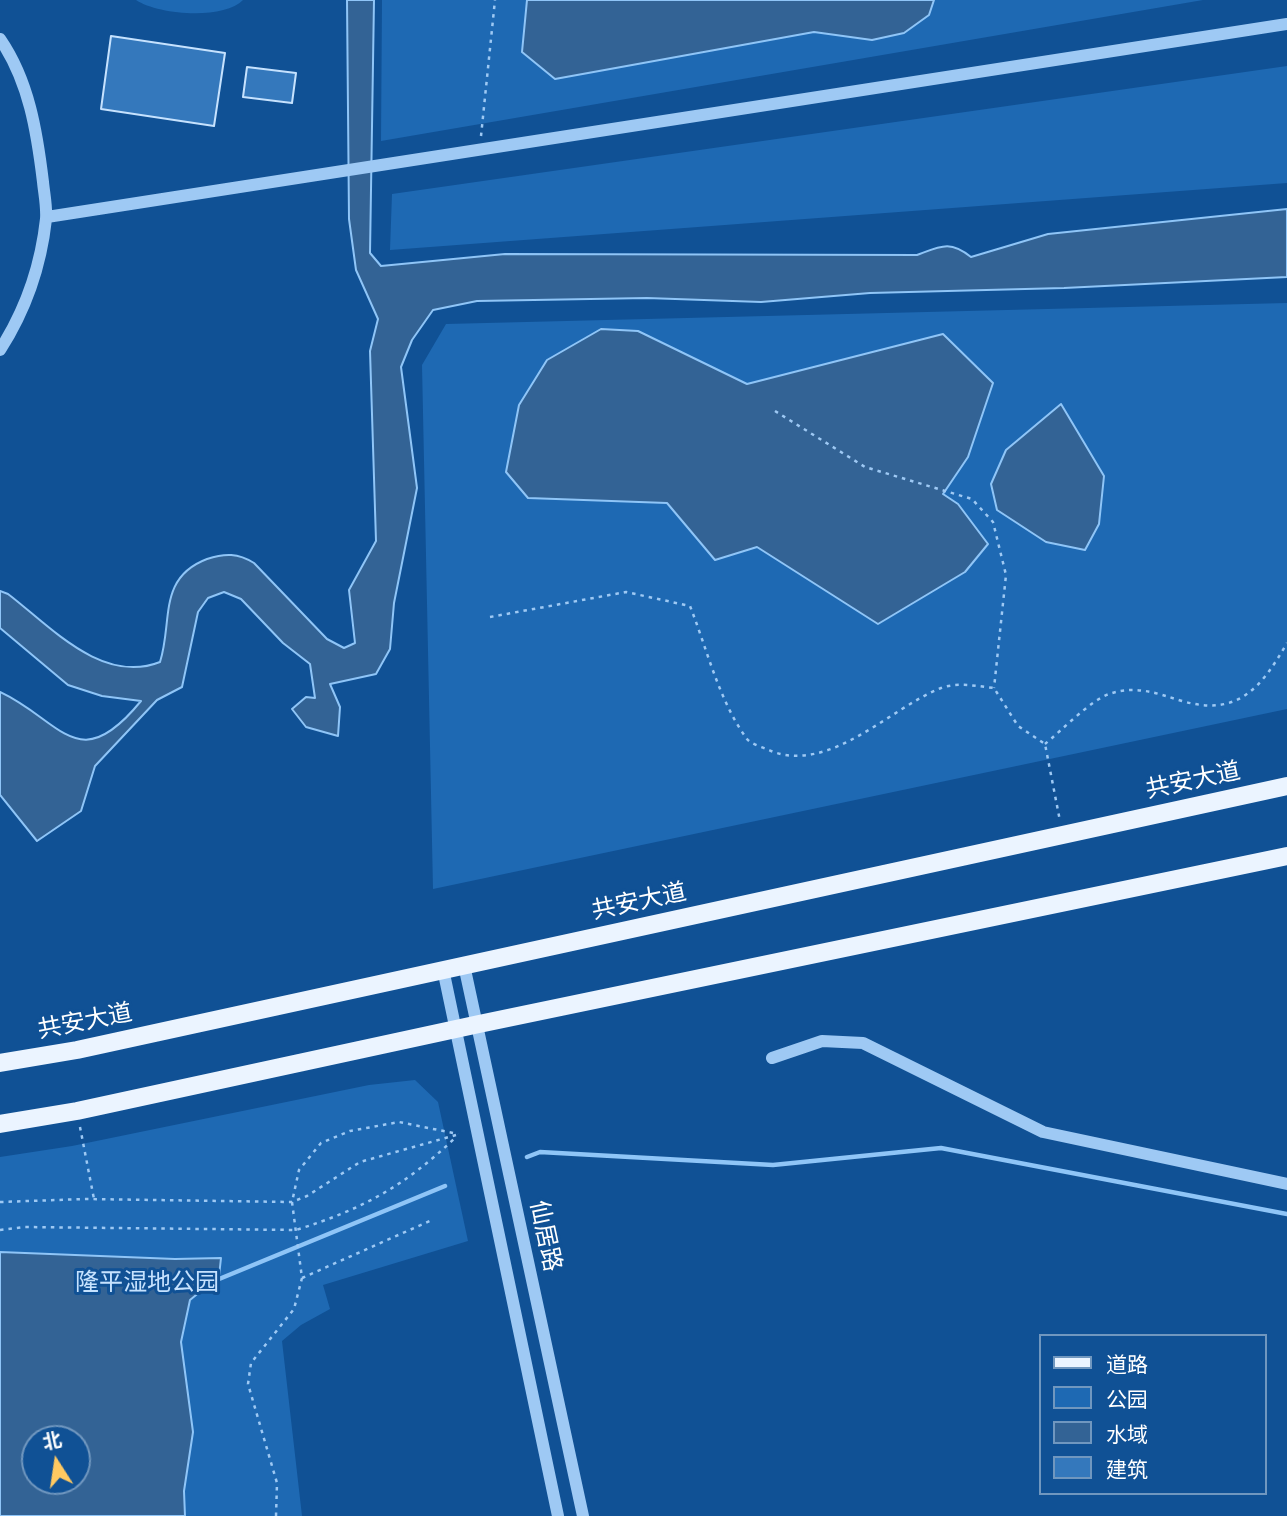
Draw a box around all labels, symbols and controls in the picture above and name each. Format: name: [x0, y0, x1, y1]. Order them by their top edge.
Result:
street label: 共安大道: [1143, 757, 1243, 805]
street label: 共安大道: [589, 878, 689, 926]
street label: 共安大道: [35, 999, 135, 1045]
street label: 仙居路: [523, 1198, 567, 1274]
park label: 隆平湿地公园: [75, 1269, 219, 1297]
legend: [1038, 1334, 1266, 1495]
text: 道路: [1106, 1353, 1148, 1377]
text: 公园: [1106, 1388, 1148, 1412]
text: 水域: [1106, 1423, 1148, 1447]
north arrow: [21, 1425, 91, 1495]
text: 北: [40, 1429, 64, 1454]
text: 建筑: [1106, 1458, 1148, 1482]

